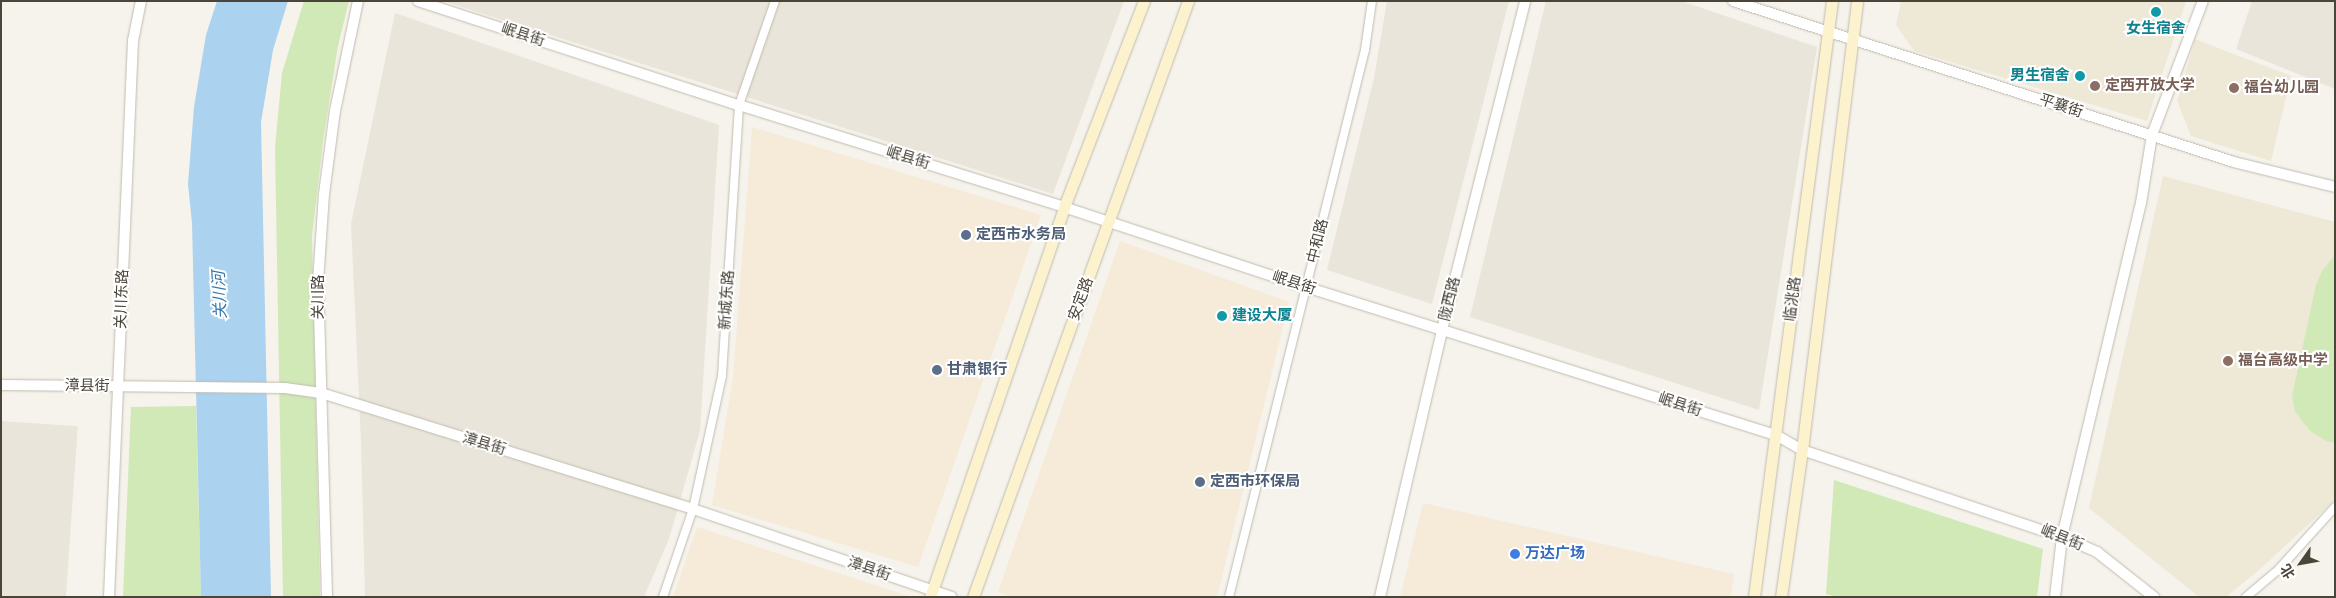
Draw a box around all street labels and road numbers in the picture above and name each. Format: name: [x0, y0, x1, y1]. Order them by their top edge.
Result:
street label: 岷县街: [499, 19, 547, 51]
street label: 平襄街: [2037, 90, 2085, 122]
street label: 岷县街: [884, 143, 932, 173]
street label: 中和路: [1304, 217, 1332, 265]
street label: 岷县街: [1270, 267, 1318, 299]
street label: 关川东路: [112, 269, 132, 329]
street label: 新城东路: [716, 269, 738, 331]
street label: 关川路: [310, 275, 328, 319]
street label: 安定路: [1065, 275, 1097, 323]
street label: 陇西路: [1436, 275, 1464, 323]
street label: 临洮路: [1781, 276, 1805, 322]
street label: 漳县街: [64, 377, 110, 395]
street label: 岷县街: [1656, 389, 1704, 421]
street label: 漳县街: [460, 429, 508, 459]
street label: 岷县街: [2038, 521, 2086, 555]
street label: 漳县街: [845, 553, 893, 585]

